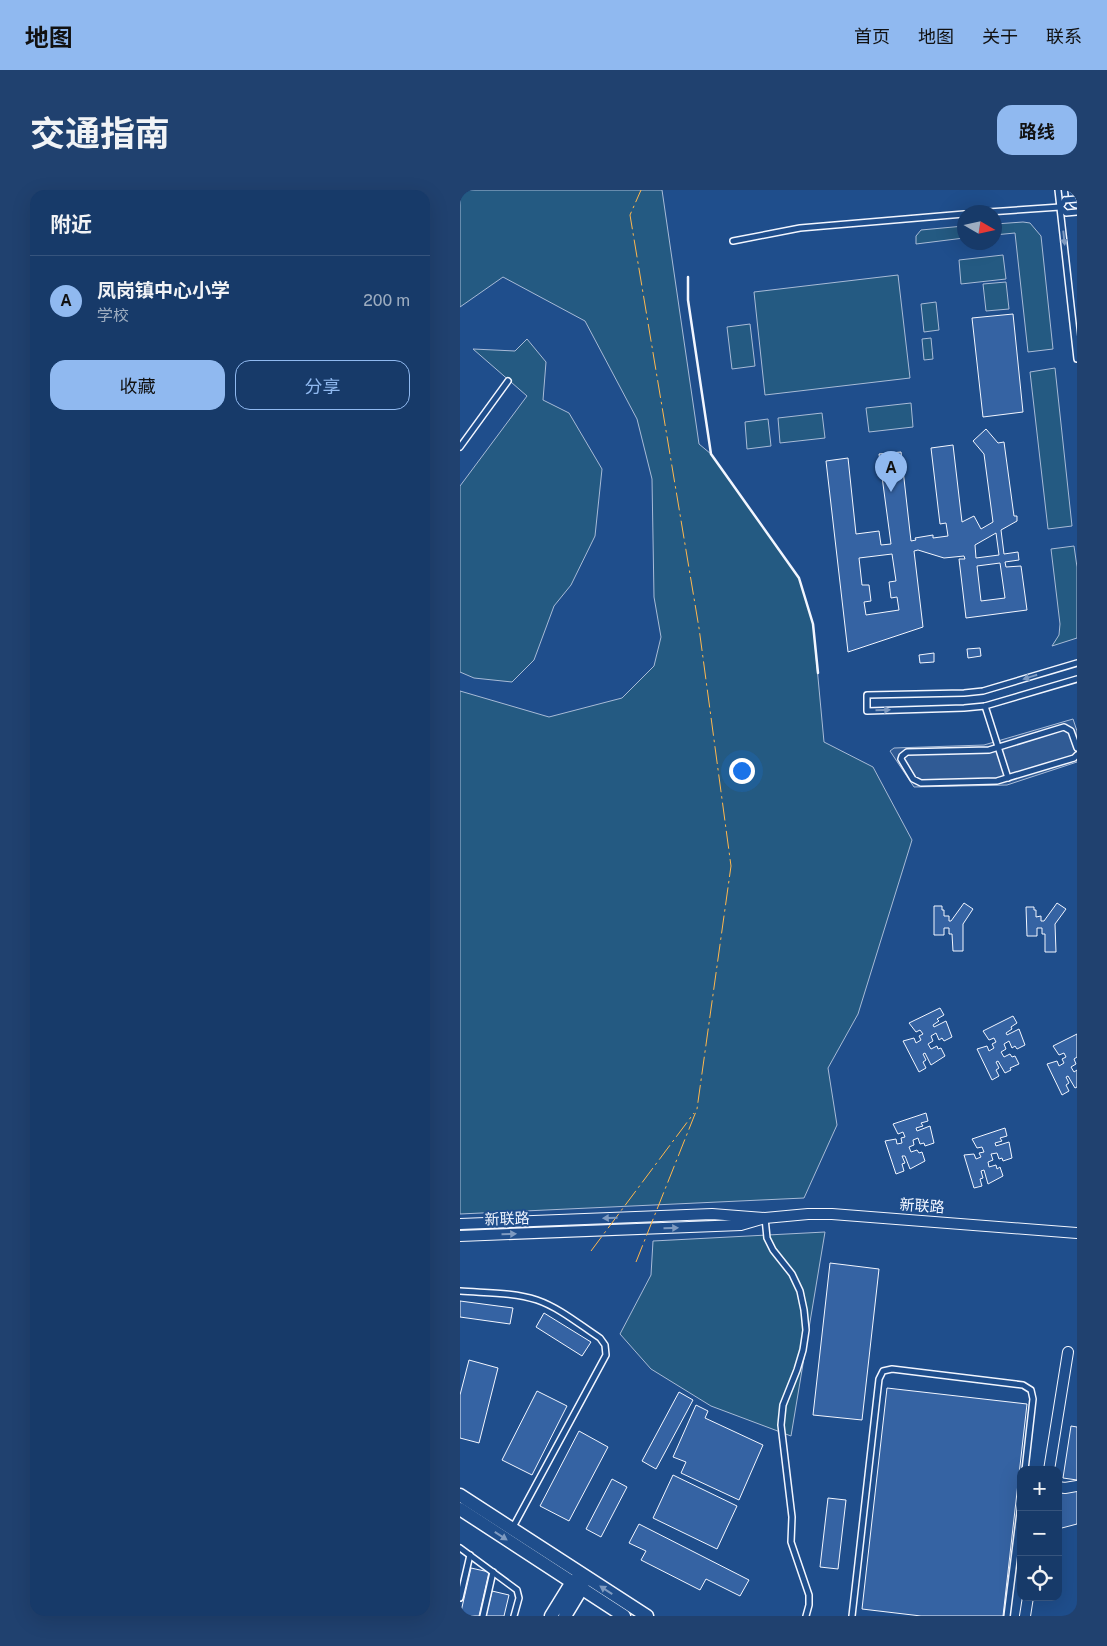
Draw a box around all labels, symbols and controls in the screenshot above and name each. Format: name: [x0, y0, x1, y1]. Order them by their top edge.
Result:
text: 地图: [25, 23, 73, 51]
text: 首页: [854, 26, 890, 47]
text: 地图: [918, 26, 954, 47]
text: 关于: [982, 26, 1018, 47]
text: 联系: [1046, 26, 1082, 47]
button: 路线: [997, 105, 1077, 155]
text: 交通指南: [30, 113, 170, 154]
north arrow: [957, 205, 1002, 250]
text: 附近: [50, 212, 92, 237]
one-way arrow: [1060, 231, 1068, 247]
text: 凤岗镇中心小学: [97, 279, 230, 301]
text: A: [60, 291, 72, 310]
text: 200 m: [363, 291, 410, 310]
text: 学校: [97, 306, 129, 325]
button: 收藏: [50, 360, 225, 410]
button: 分享: [235, 360, 410, 410]
pin: A: [875, 451, 907, 492]
one-way arrow: [1023, 673, 1038, 681]
one-way arrow: [875, 706, 891, 714]
your location: [729, 758, 755, 784]
street label: 新联路: [899, 1195, 945, 1216]
street label: 新联路: [484, 1209, 530, 1228]
one-way arrow: [601, 1214, 617, 1222]
one-way arrow: [663, 1223, 679, 1231]
one-way arrow: [501, 1230, 517, 1238]
map controls: [1017, 1466, 1062, 1601]
button: +: [1017, 1466, 1062, 1511]
button: −: [1017, 1511, 1062, 1556]
one-way arrow: [494, 1531, 507, 1541]
button: locate: [1017, 1556, 1062, 1601]
one-way arrow: [599, 1585, 612, 1594]

